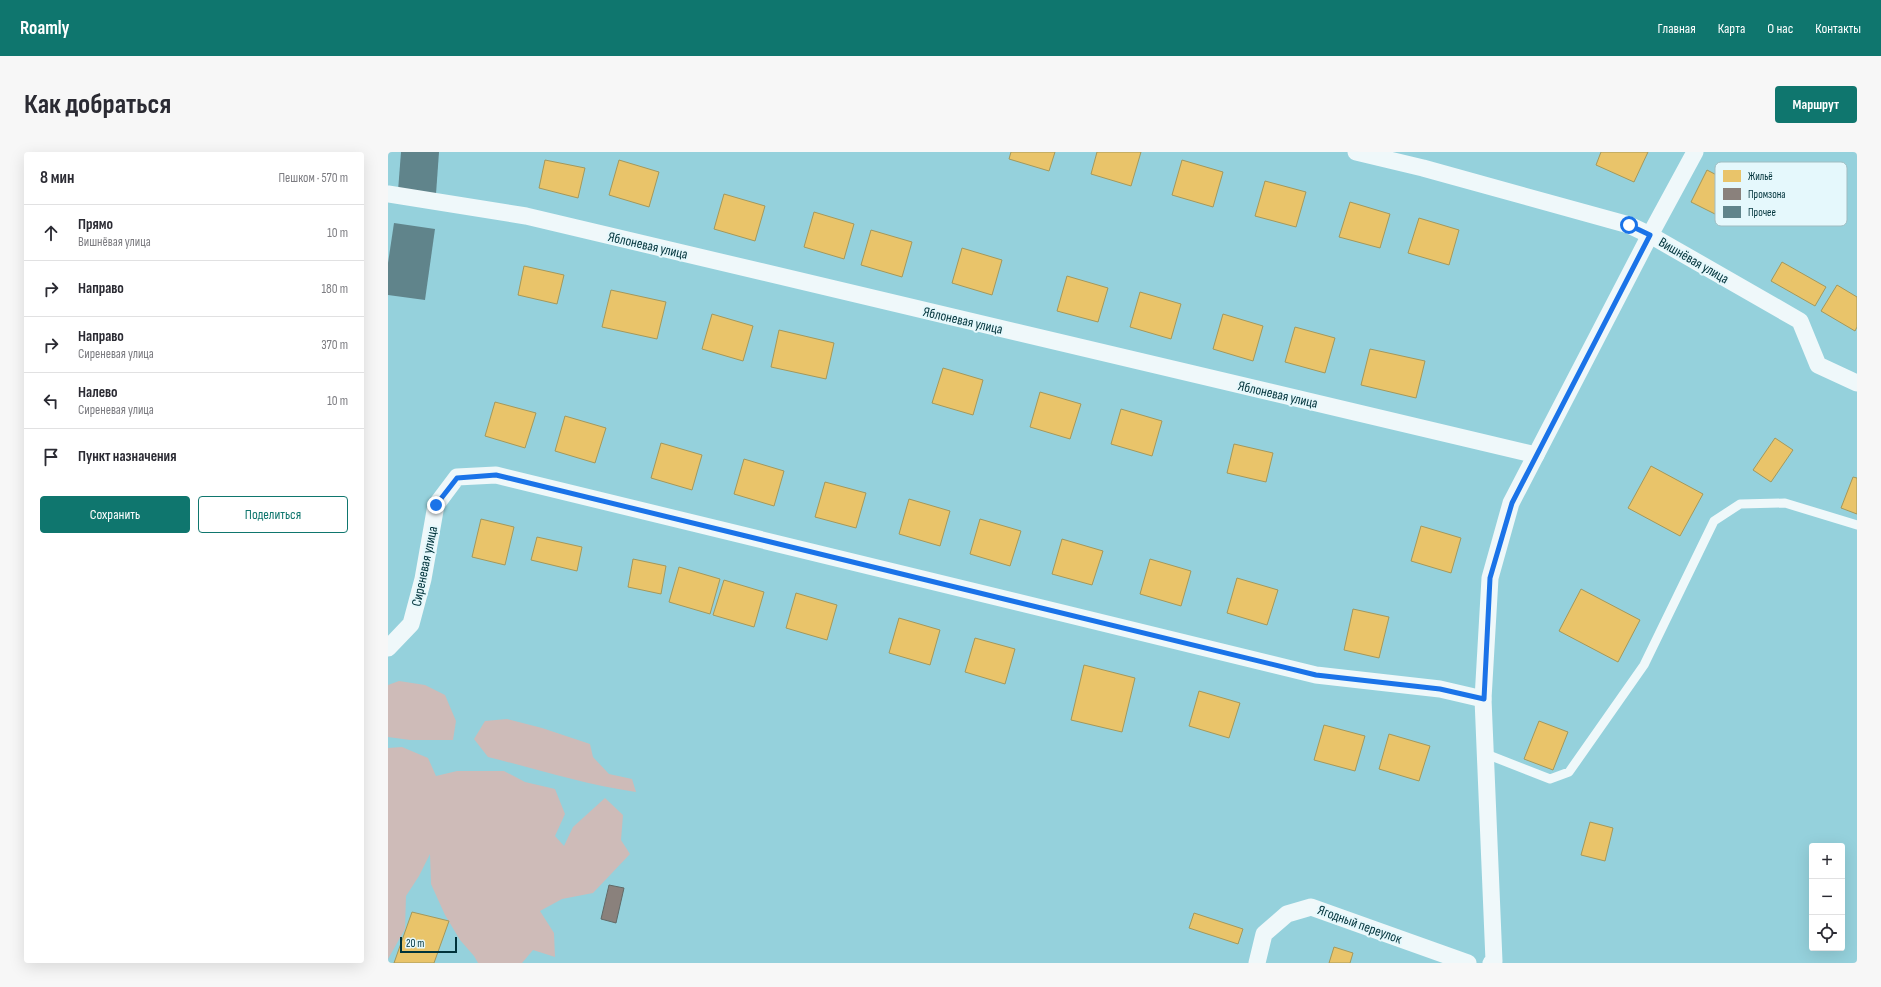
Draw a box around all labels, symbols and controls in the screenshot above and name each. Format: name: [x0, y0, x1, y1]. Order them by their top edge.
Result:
text: Roamly: [20, 17, 70, 40]
text: Главная: [1658, 20, 1696, 37]
text: Карта: [1718, 20, 1745, 37]
text: О нас: [1767, 20, 1793, 37]
text: Контакты: [1815, 20, 1861, 37]
button: Маршрут: [1775, 86, 1857, 123]
text: Как добраться: [24, 88, 171, 121]
legend: [1715, 162, 1847, 226]
text: 8 мин: [40, 168, 74, 188]
text: Пешком · 570 m: [279, 170, 348, 186]
text: Жильё: [1748, 170, 1773, 183]
text: Промзона: [1748, 188, 1786, 201]
text: Прочее: [1748, 206, 1776, 219]
text: Прямо: [78, 215, 113, 234]
route start: [1620, 216, 1638, 234]
icon: ahead: [40, 222, 62, 244]
text: 10 m: [327, 225, 348, 241]
street label: Яблоневая улица: [606, 228, 689, 263]
text: Вишнёвая улица: [78, 234, 151, 250]
street label: Вишнёвая улица: [1656, 234, 1732, 287]
icon: right: [40, 278, 62, 300]
text: Направо: [78, 279, 124, 298]
text: 180 m: [322, 281, 348, 297]
street label: Яблоневая улица: [921, 303, 1004, 338]
text: Направо: [78, 327, 124, 346]
icon: right: [40, 334, 62, 356]
text: 370 m: [321, 337, 348, 353]
text: Сиреневая улица: [78, 346, 154, 362]
street label: Яблоневая улица: [1236, 377, 1319, 412]
text: Налево: [78, 383, 118, 402]
icon: left: [40, 390, 62, 412]
text: 10 m: [327, 393, 348, 409]
text: Сиреневая улица: [78, 402, 154, 418]
icon: arrive: [40, 446, 62, 468]
text: Пункт назначения: [78, 447, 176, 466]
button: Сохранить: [40, 496, 190, 533]
button: Поделиться: [198, 496, 348, 533]
route end: [427, 496, 445, 514]
street label: Сиреневая улица: [408, 524, 441, 608]
map controls: [1809, 843, 1845, 951]
button: +: [1809, 843, 1845, 879]
button: −: [1809, 879, 1845, 915]
street label: Ягодный переулок: [1315, 901, 1405, 948]
button: locate: [1809, 915, 1845, 951]
scale bar: [400, 935, 457, 954]
text: 20 m: [406, 937, 424, 950]

